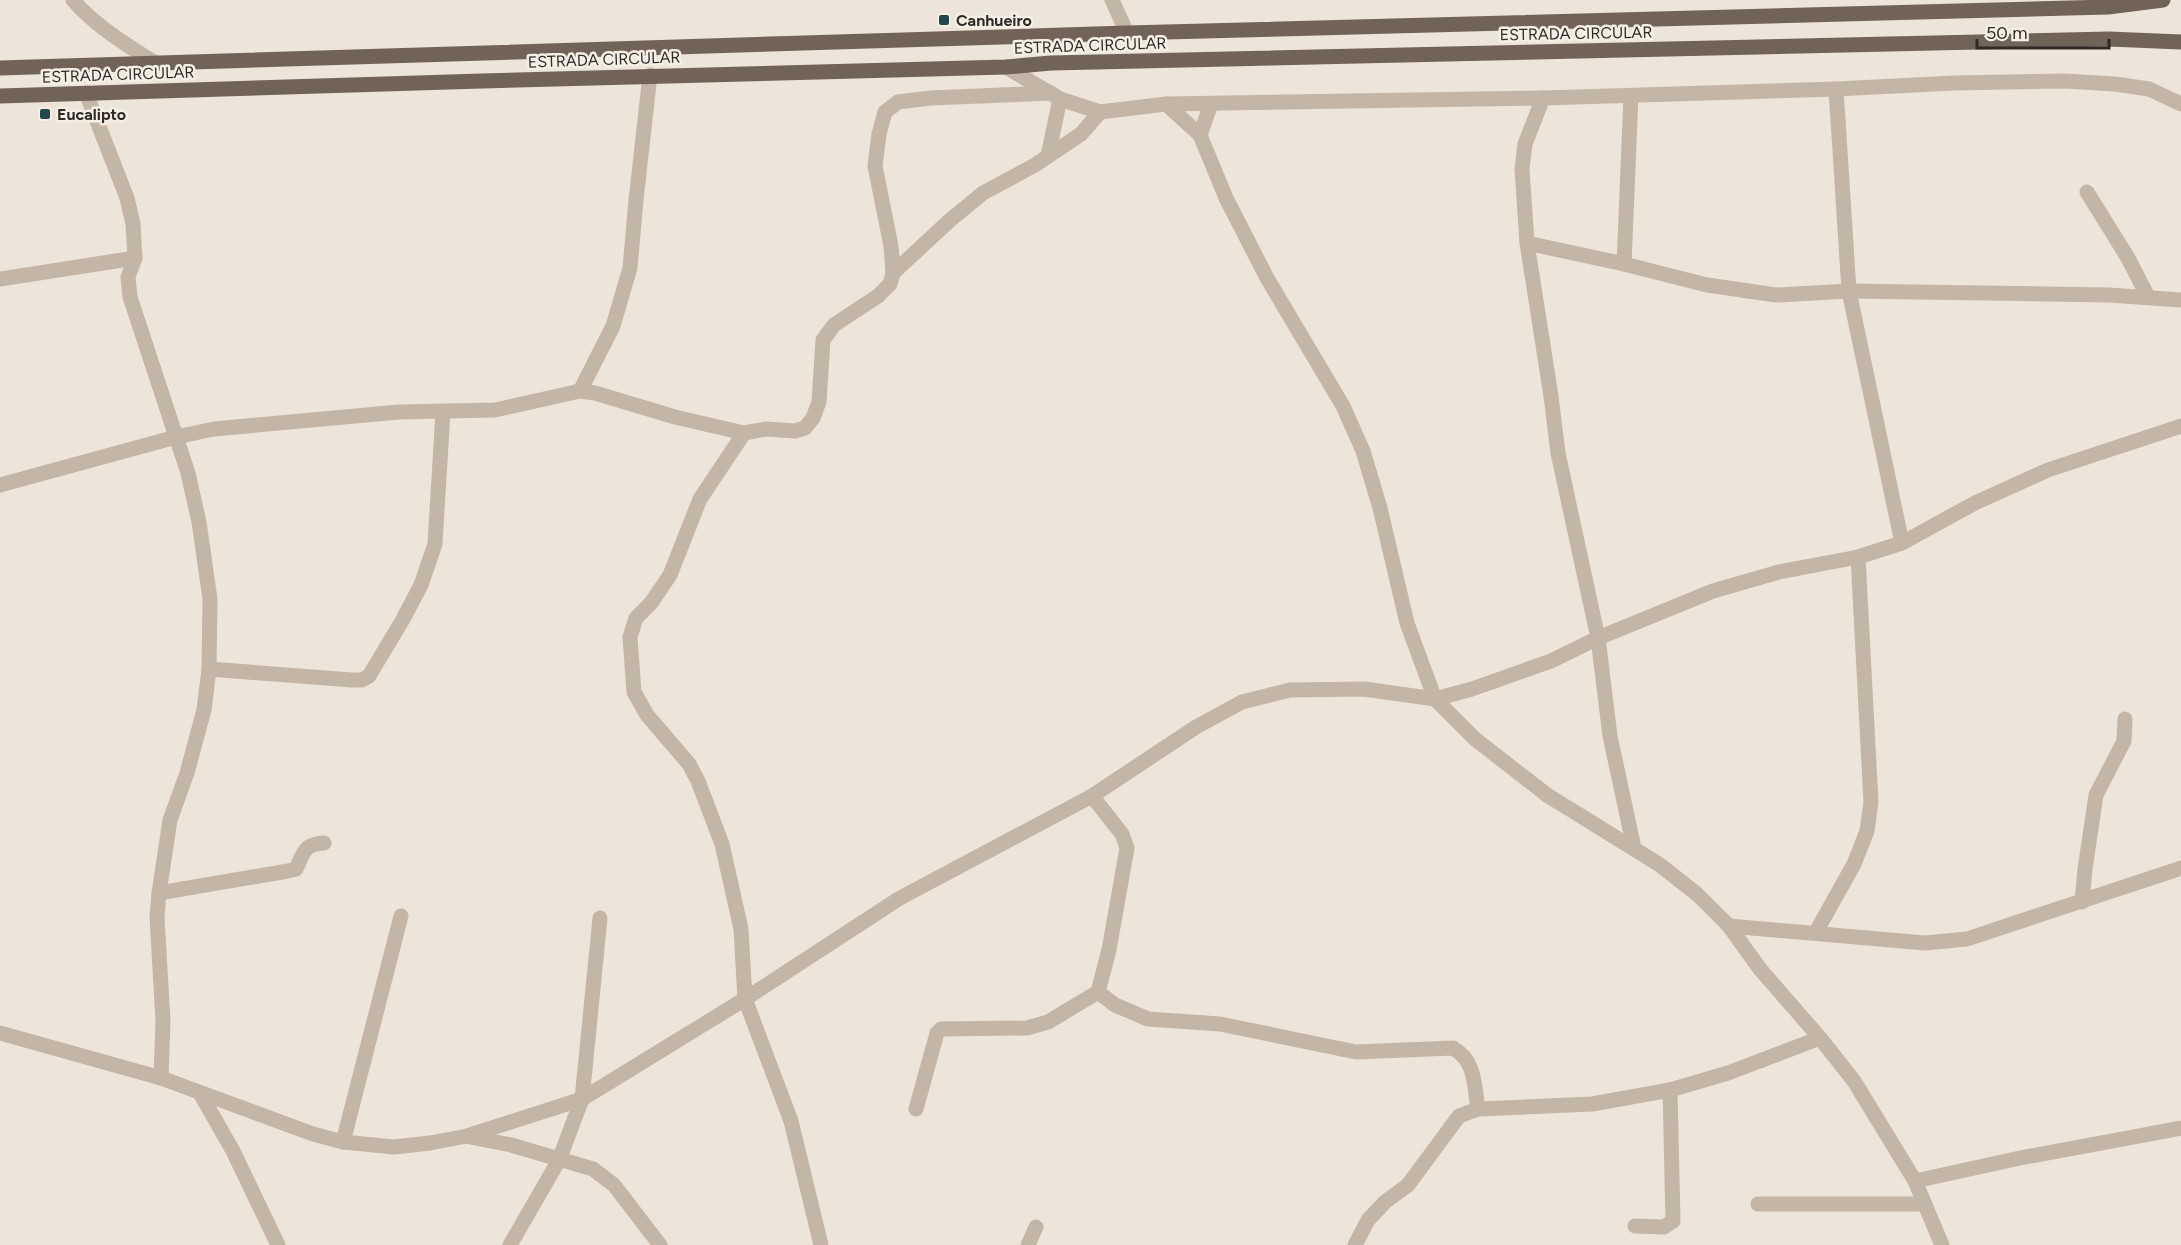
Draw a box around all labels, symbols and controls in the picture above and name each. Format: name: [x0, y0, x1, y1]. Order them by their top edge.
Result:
place label: Canhueiro: [956, 11, 1032, 30]
scale bar: [1977, 12, 2109, 50]
marker: Canhueiro: [937, 13, 951, 27]
text: 50 m: [1986, 22, 2028, 44]
street label: ESTRADA CIRCULAR: [1500, 23, 1653, 44]
street label: ESTRADA CIRCULAR: [1013, 33, 1167, 58]
street label: ESTRADA CIRCULAR: [527, 47, 681, 72]
street label: ESTRADA CIRCULAR: [41, 62, 195, 87]
place label: Eucalipto: [57, 105, 126, 124]
marker: Eucalipto: [38, 107, 52, 121]

